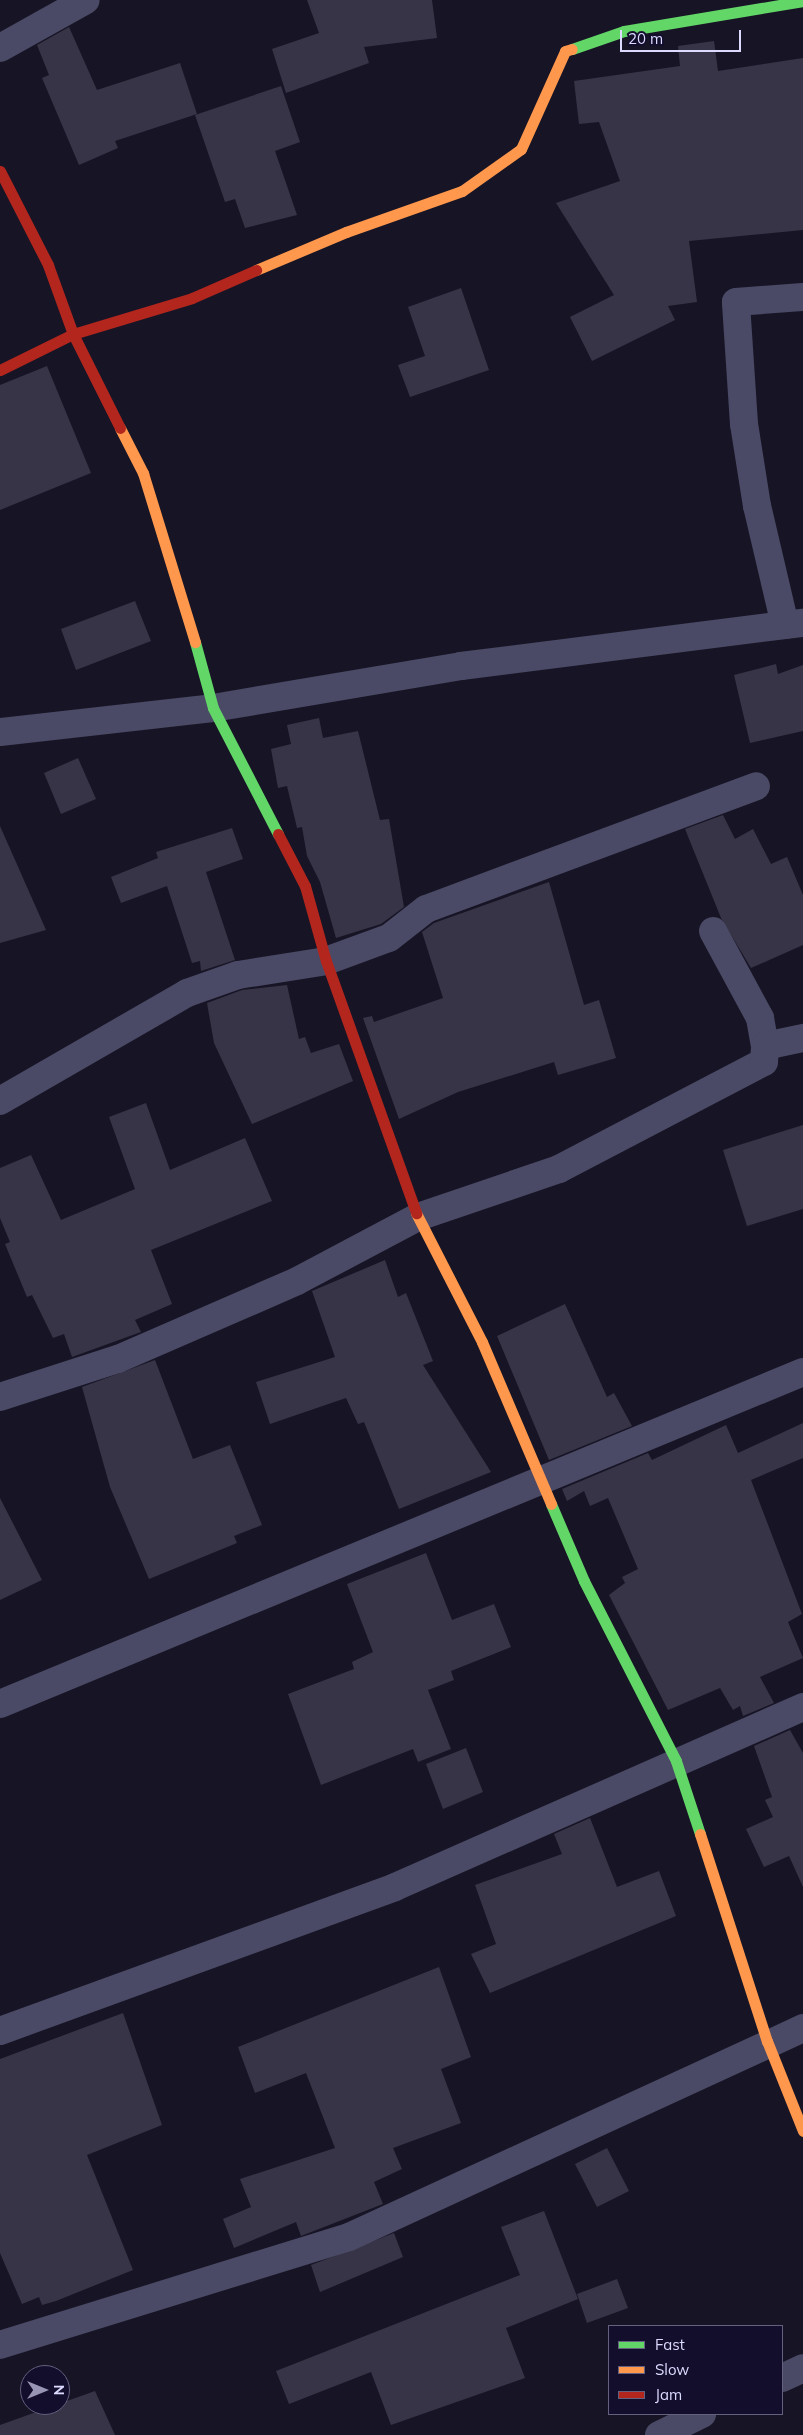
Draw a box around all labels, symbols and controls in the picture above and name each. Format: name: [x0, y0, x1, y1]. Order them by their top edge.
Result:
scale bar: [623, 20, 744, 52]
text: 20 m: [628, 29, 663, 48]
legend: [608, 2325, 783, 2415]
text: Fast: [655, 2335, 685, 2354]
text: Slow: [655, 2360, 689, 2379]
north arrow: [20, 2365, 70, 2415]
text: N: [50, 2385, 68, 2395]
text: Jam: [655, 2385, 682, 2404]

